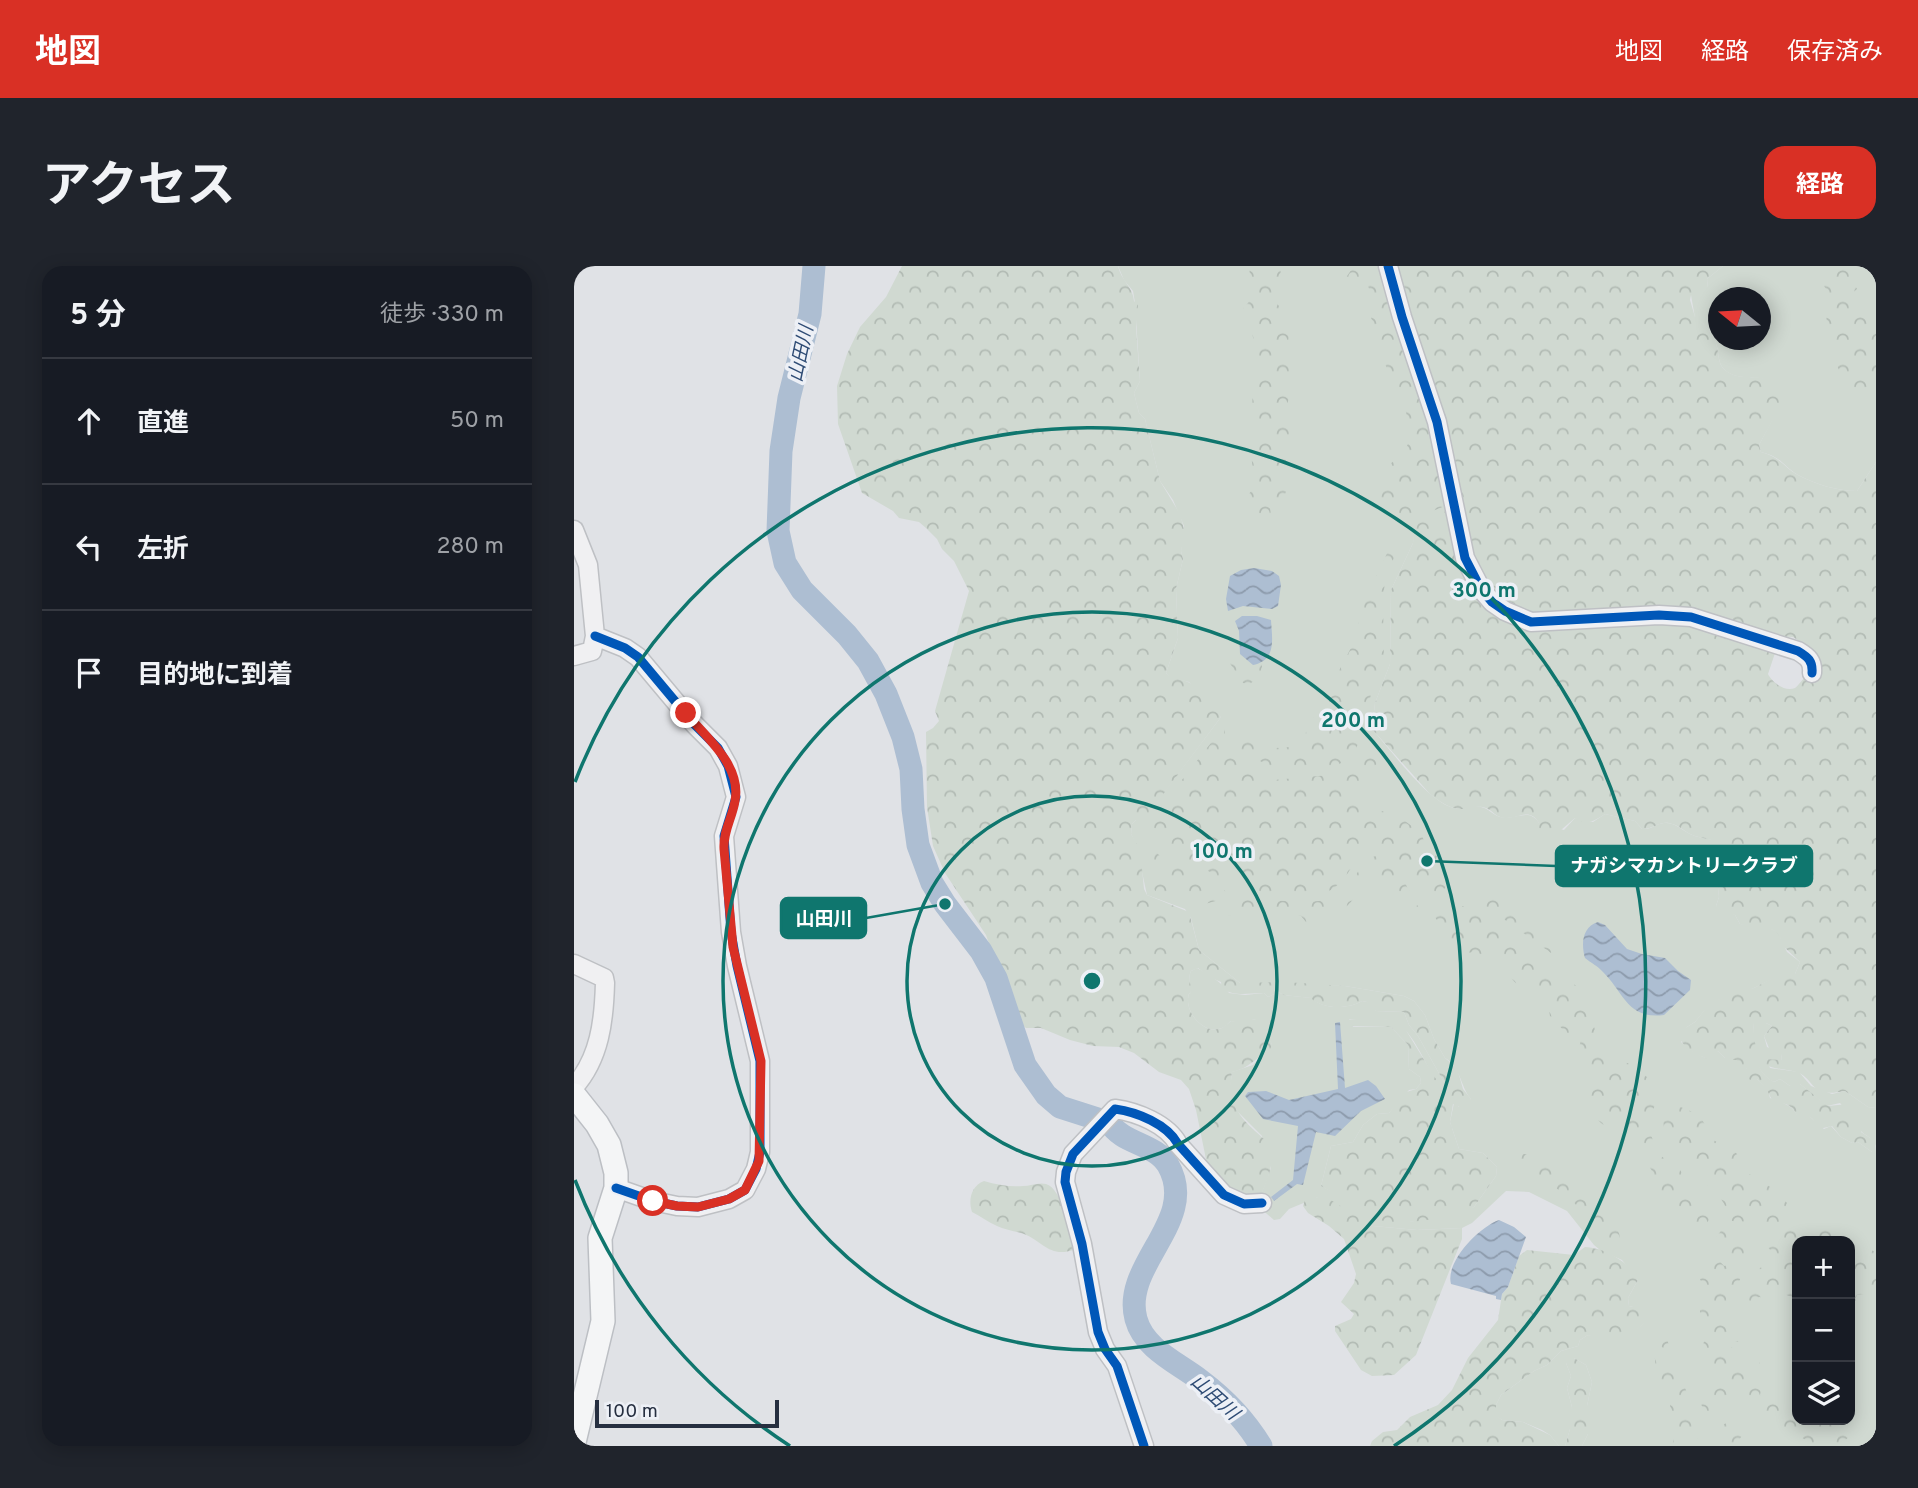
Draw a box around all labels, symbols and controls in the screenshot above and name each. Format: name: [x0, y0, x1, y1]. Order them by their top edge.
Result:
text: 地図: [35, 33, 101, 75]
text: 地図: [1615, 38, 1663, 68]
text: 経路: [1701, 38, 1749, 68]
text: 保存済み: [1787, 38, 1883, 68]
button: 経路: [1764, 146, 1876, 219]
text: アクセス: [42, 158, 236, 220]
north arrow: [1708, 287, 1771, 350]
text: 5 分: [70, 298, 126, 335]
text: 徒歩 · 330 m: [380, 301, 504, 330]
water label: 山田川: [784, 322, 820, 384]
icon: ahead: [70, 402, 108, 440]
text: 50 m: [450, 407, 504, 436]
text: 直進: [137, 408, 189, 441]
icon: left: [70, 528, 108, 566]
text: 280 m: [436, 533, 504, 562]
text: 左折: [137, 534, 189, 567]
text: 300 m: [1452, 578, 1516, 605]
icon: arrive: [70, 654, 108, 692]
text: 目的地に到着: [137, 660, 293, 693]
route end: [670, 697, 701, 728]
text: 200 m: [1321, 708, 1385, 735]
text: 100 m: [1193, 839, 1253, 866]
callout: ナガシマカントリークラブ: [1556, 846, 1812, 886]
text: ナガシマカントリークラブ: [1570, 855, 1798, 879]
callout: 山田川: [781, 898, 866, 938]
text: 山田川: [795, 908, 853, 932]
centre of rings: [1080, 969, 1104, 993]
route start: [637, 1185, 668, 1216]
map controls: [1792, 1236, 1855, 1425]
button: +: [1792, 1236, 1855, 1299]
button: −: [1792, 1299, 1855, 1362]
button: layers: [1792, 1362, 1855, 1425]
water label: 山田川: [1185, 1370, 1245, 1427]
scale bar: [595, 1397, 779, 1429]
text: 100 m: [606, 1400, 658, 1424]

